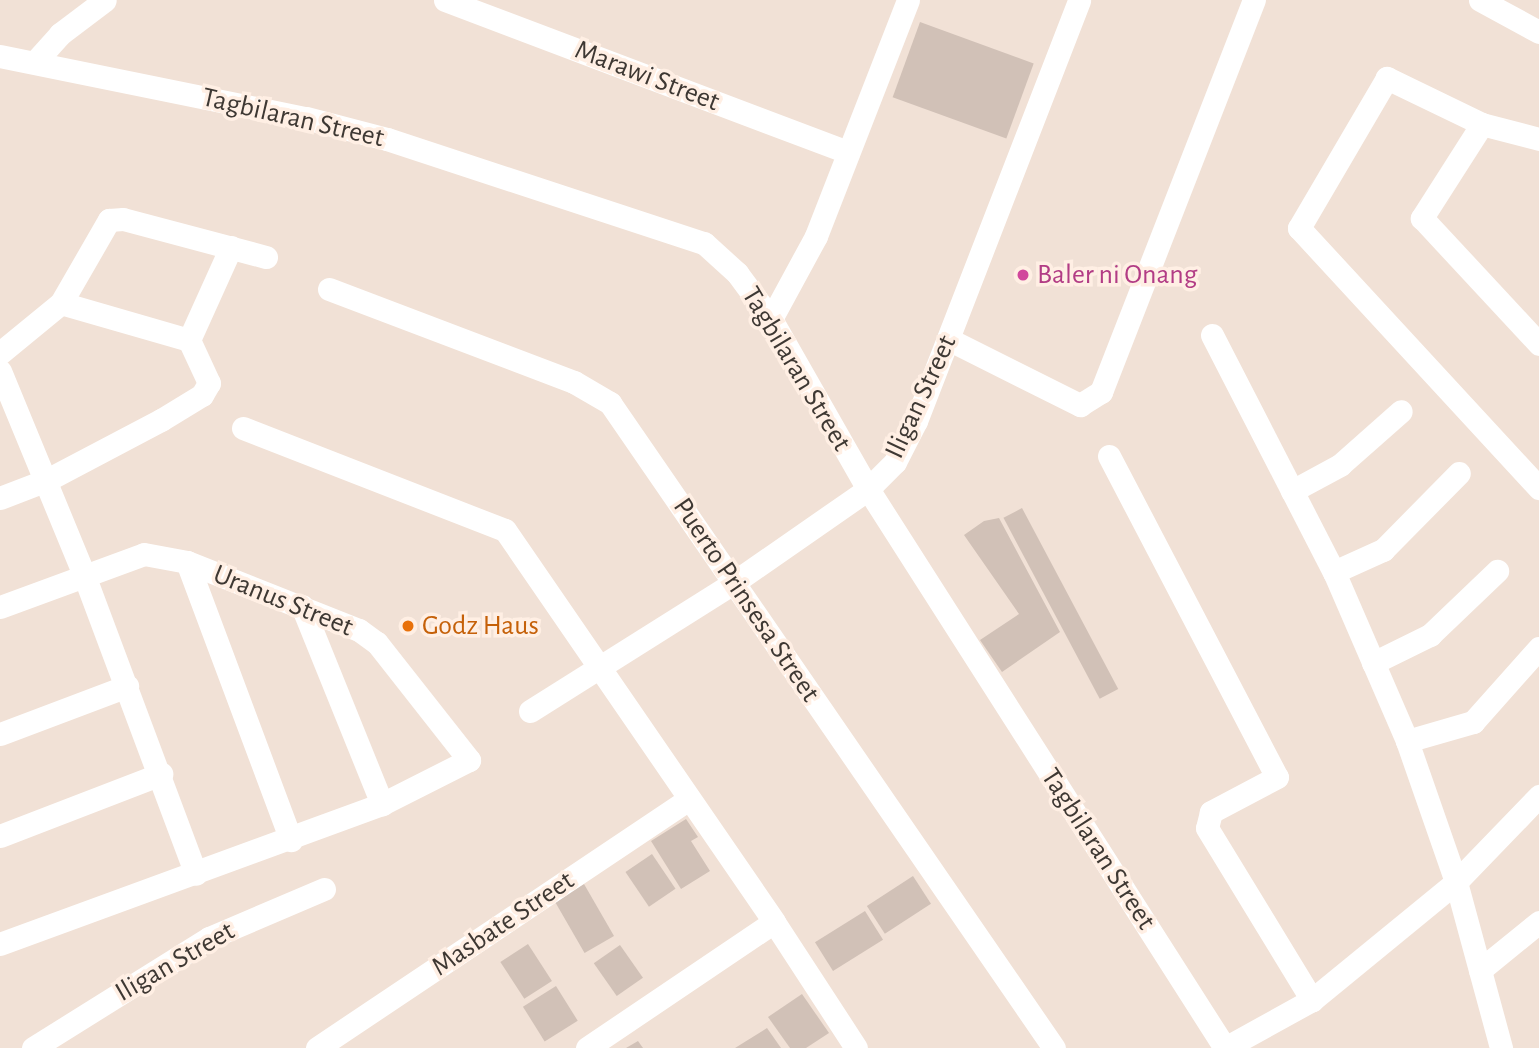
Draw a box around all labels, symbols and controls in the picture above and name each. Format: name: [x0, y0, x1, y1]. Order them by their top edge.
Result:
street label: Marawi Street: [570, 33, 724, 119]
street label: Tagbilaran Street: [199, 81, 387, 155]
place label: Baler ni Onang: [1037, 258, 1197, 292]
marker: Baler ni Onang: [1015, 267, 1031, 283]
street label: Tagbilaran Street: [734, 281, 858, 457]
street label: Iligan Street: [878, 330, 964, 464]
street label: Puerto Prinsesa Street: [665, 492, 827, 708]
street label: Uranus Street: [208, 558, 358, 644]
place label: Godz Haus: [422, 609, 539, 643]
marker: Godz Haus: [400, 618, 416, 634]
street label: Tagbilaran Street: [1033, 762, 1163, 936]
street label: Masbate Street: [425, 864, 581, 984]
street label: Iligan Street: [109, 914, 241, 1010]

